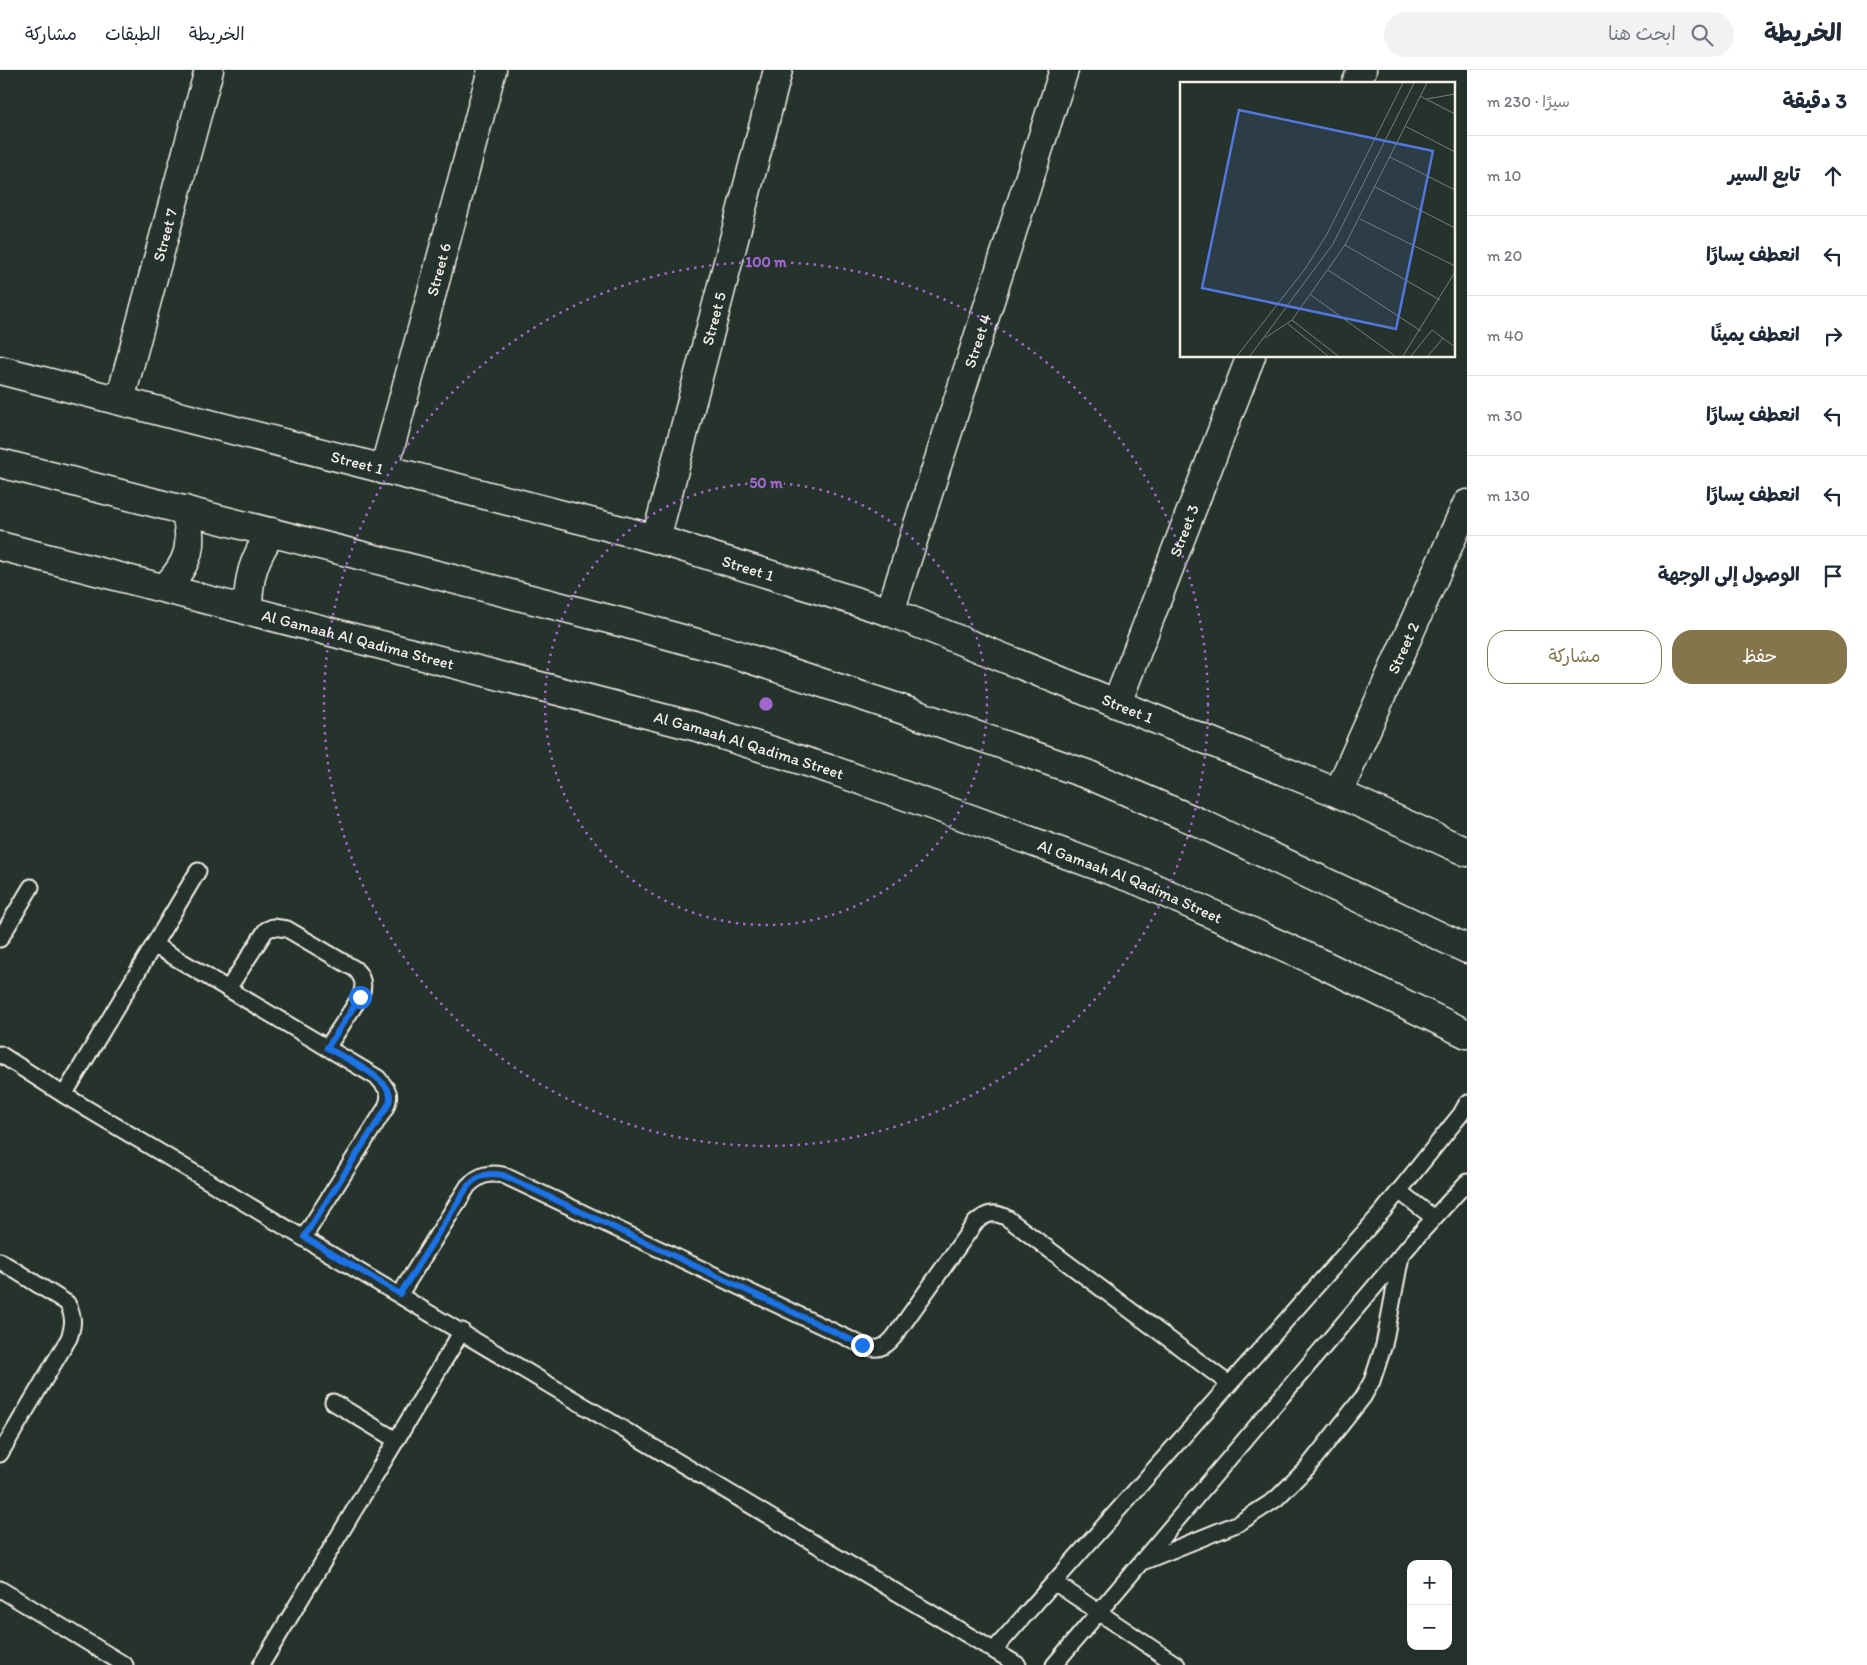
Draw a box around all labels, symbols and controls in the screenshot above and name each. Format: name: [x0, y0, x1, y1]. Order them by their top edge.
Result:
search box: [1384, 12, 1734, 57]
text: الخريطة: [1764, 18, 1842, 47]
icon: search: [1688, 21, 1716, 49]
text: ابحث هنا: [1608, 22, 1676, 45]
text: مشاركة: [25, 23, 77, 45]
text: الطبقات: [105, 23, 161, 45]
text: الخريطة: [189, 23, 245, 45]
inset map: [1180, 82, 1454, 358]
text: 3 دقيقة: [1782, 88, 1847, 113]
text: سيرًا · 230 m: [1487, 92, 1570, 111]
icon: ahead: [1819, 162, 1847, 190]
text: تابع السير: [1728, 163, 1800, 186]
text: 10 m: [1487, 166, 1521, 185]
street label: Street 7: [148, 206, 181, 263]
street label: Street 6: [422, 240, 454, 298]
icon: left: [1819, 242, 1847, 270]
text: انعطف يسارًا: [1706, 243, 1800, 266]
text: 20 m: [1487, 246, 1522, 265]
text: 100 m: [745, 253, 787, 271]
street label: Street 5: [697, 290, 729, 347]
street label: Street 4: [960, 311, 995, 370]
icon: right: [1819, 322, 1847, 350]
text: انعطف يمينًا: [1711, 323, 1800, 346]
text: 40 m: [1487, 326, 1524, 345]
icon: left: [1819, 402, 1847, 430]
text: انعطف يسارًا: [1706, 403, 1800, 426]
text: 30 m: [1487, 406, 1523, 425]
street label: Street 1: [329, 446, 386, 478]
text: 50 m: [749, 474, 783, 492]
icon: left: [1819, 482, 1847, 510]
text: انعطف يسارًا: [1706, 483, 1800, 506]
text: 130 m: [1487, 486, 1530, 505]
street label: Street 3: [1165, 501, 1202, 559]
street label: Street 1: [720, 551, 777, 585]
icon: arrive: [1819, 562, 1847, 590]
text: الوصول إلى الوجهة: [1658, 563, 1800, 586]
street label: Al Gamaah Al Qadima Street: [260, 605, 456, 673]
street label: Street 2: [1383, 619, 1423, 677]
button: مشاركة: [1487, 630, 1662, 684]
button: حفظ: [1672, 630, 1847, 684]
street label: Street 1: [1099, 689, 1157, 727]
centre of rings: [757, 695, 775, 713]
street label: Al Gamaah Al Qadima Street: [652, 707, 847, 783]
street label: Al Gamaah Al Qadima Street: [1035, 835, 1225, 927]
route start: [349, 986, 372, 1009]
route end: [851, 1334, 874, 1357]
map controls: [1407, 1560, 1452, 1650]
button: +: [1407, 1560, 1452, 1605]
button: −: [1407, 1605, 1452, 1650]

